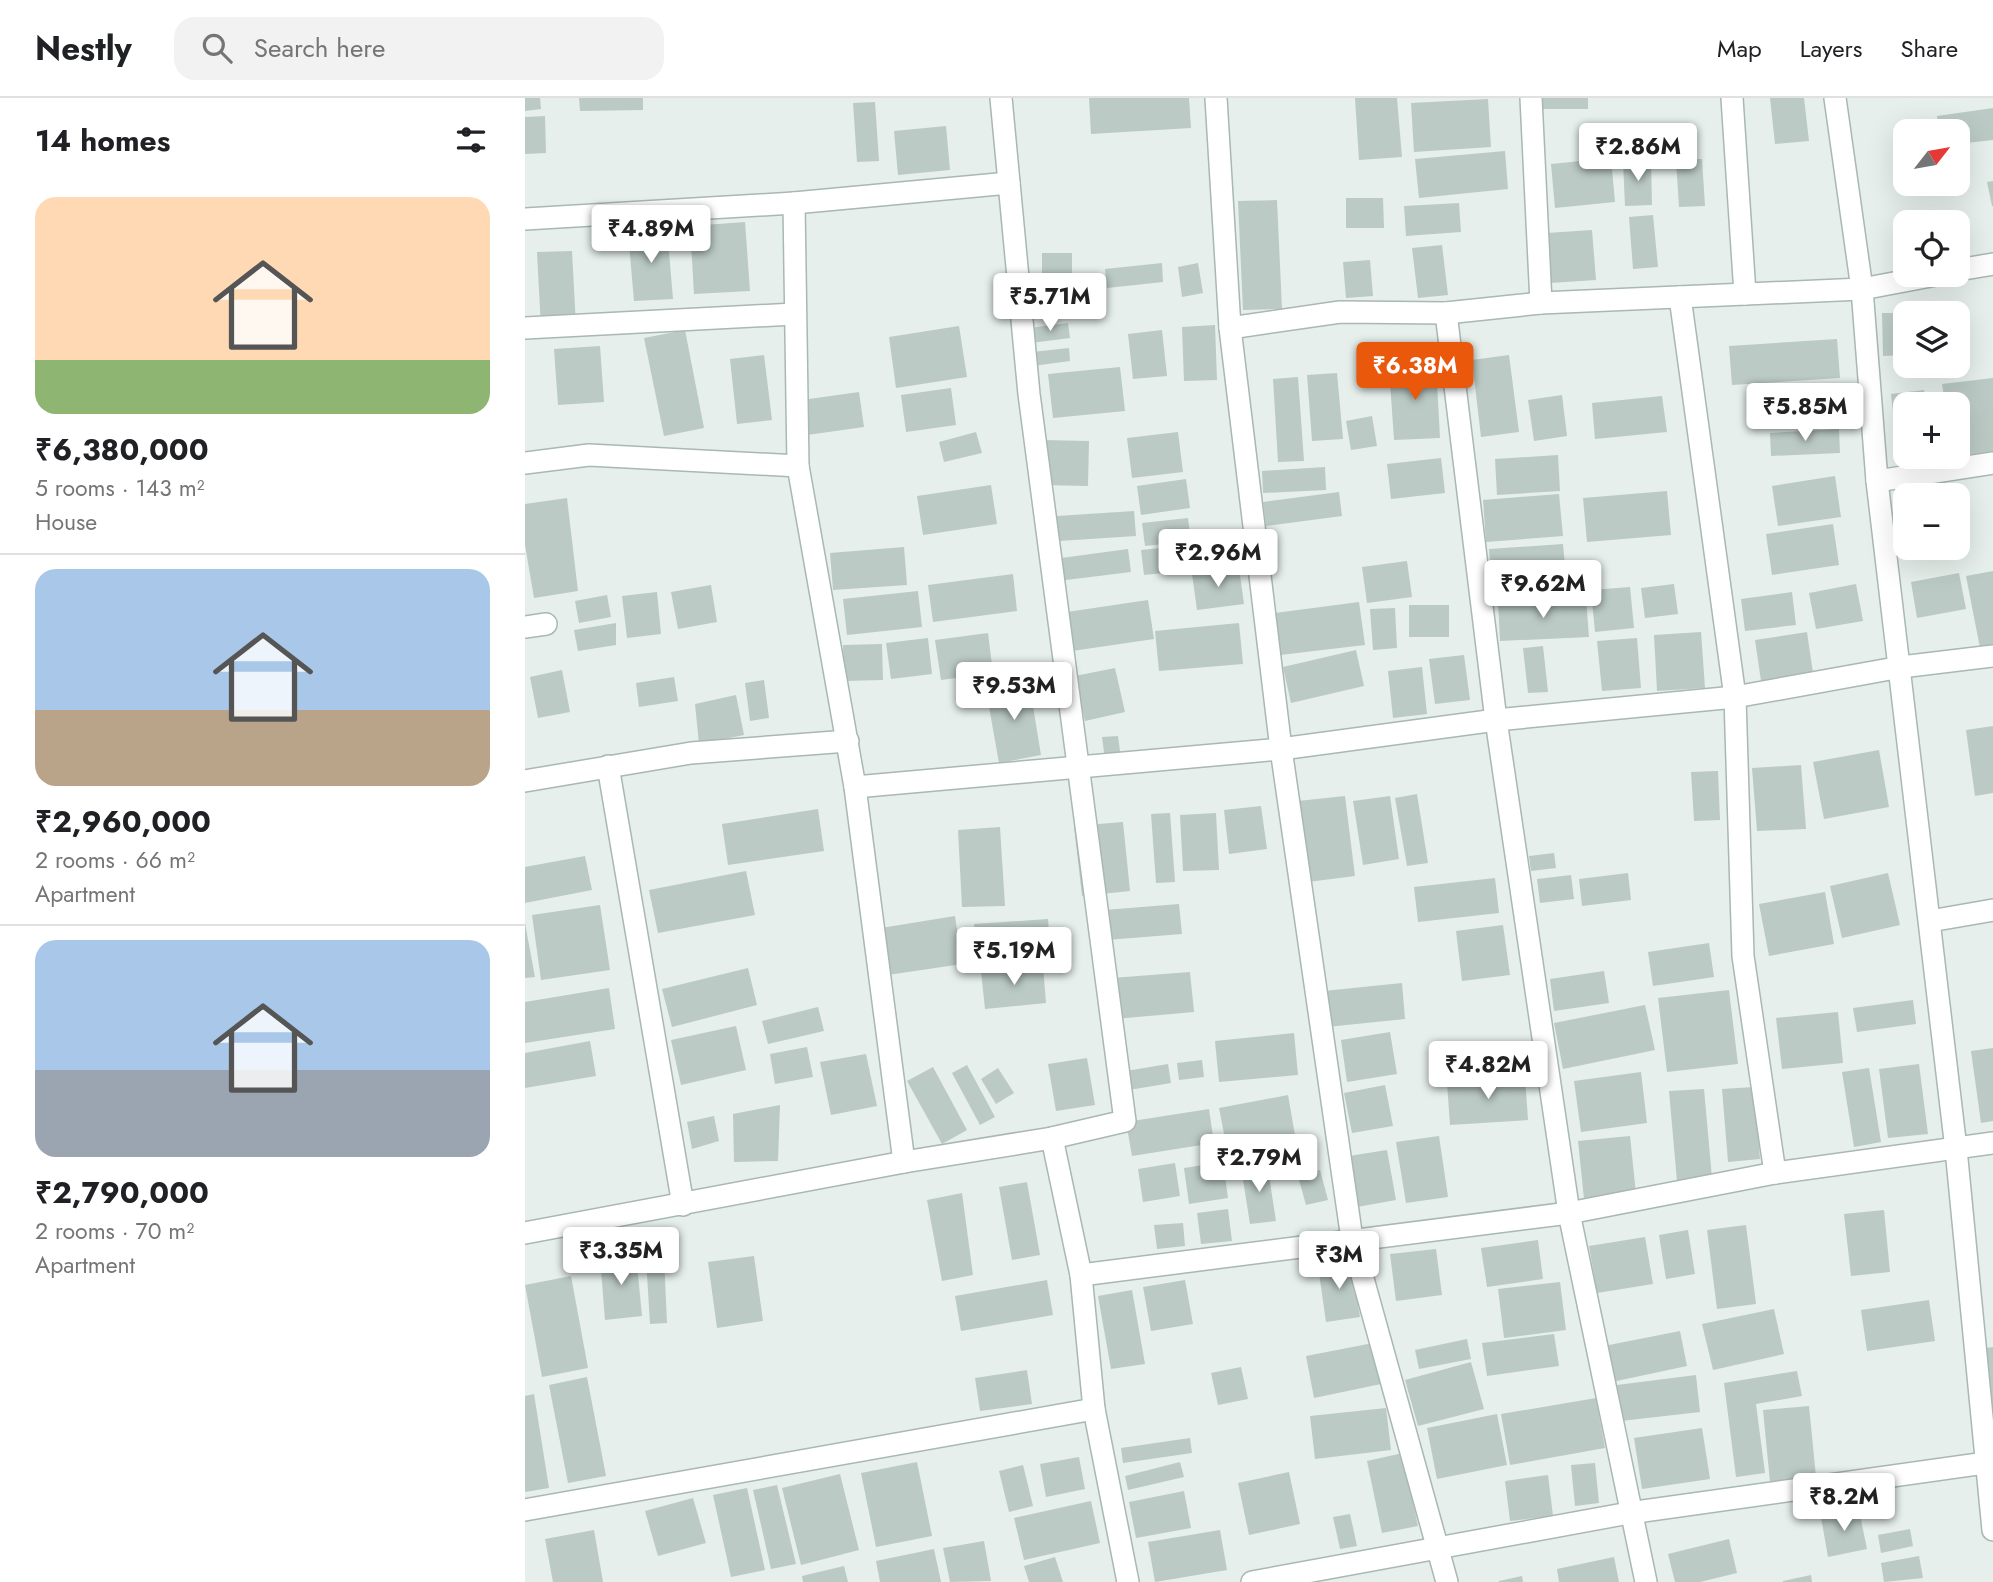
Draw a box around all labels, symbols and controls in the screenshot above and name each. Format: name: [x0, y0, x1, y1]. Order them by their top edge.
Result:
search box: [174, 17, 664, 80]
text: Nestly: [35, 25, 132, 72]
icon: search: [198, 29, 236, 67]
text: Search here: [254, 29, 385, 67]
text: Map: [1717, 31, 1762, 66]
text: Layers: [1800, 31, 1862, 66]
text: Share: [1900, 31, 1958, 66]
text: 14 homes: [35, 119, 170, 162]
north arrow: [1893, 119, 1971, 196]
map controls: [1893, 119, 1970, 560]
icon: filters: [452, 121, 490, 159]
pin: ₹2.86M: [1581, 123, 1695, 183]
text: ₹2.86M: [1595, 129, 1681, 163]
pin: ₹4.89M: [594, 206, 708, 265]
button: locate: [1893, 210, 1970, 287]
text: ₹4.89M: [608, 211, 694, 245]
icon: home: [200, 242, 326, 368]
pin: ₹5.71M: [993, 274, 1107, 333]
text: ₹5.71M: [1009, 279, 1091, 313]
button: layers: [1893, 301, 1970, 378]
pin: ₹6.38M: [1358, 342, 1472, 402]
text: ₹6.38M: [1372, 348, 1458, 382]
pin: ₹5.85M: [1748, 384, 1862, 443]
text: ₹5.85M: [1762, 389, 1848, 423]
button: +: [1893, 392, 1970, 469]
text: ₹6,380,000: [35, 428, 209, 471]
text: 5 rooms · 143 m²: [35, 471, 205, 505]
button: −: [1893, 483, 1970, 560]
text: House: [35, 505, 97, 539]
pin: ₹2.96M: [1161, 530, 1275, 589]
text: ₹2.96M: [1175, 535, 1261, 569]
pin: ₹9.62M: [1486, 560, 1600, 620]
text: ₹9.62M: [1500, 566, 1586, 600]
icon: home: [200, 614, 326, 740]
pin: ₹9.53M: [957, 662, 1071, 722]
text: ₹9.53M: [972, 668, 1056, 702]
text: ₹2,960,000: [35, 800, 211, 843]
text: 2 rooms · 66 m²: [35, 843, 195, 877]
text: Apartment: [35, 877, 135, 911]
pin: ₹5.19M: [957, 928, 1071, 987]
text: ₹5.19M: [973, 933, 1055, 967]
icon: home: [200, 985, 326, 1111]
pin: ₹4.82M: [1431, 1042, 1545, 1101]
text: ₹4.82M: [1445, 1047, 1531, 1081]
pin: ₹2.79M: [1202, 1134, 1316, 1194]
text: ₹2.79M: [1216, 1140, 1302, 1174]
text: ₹2,790,000: [35, 1171, 209, 1214]
text: 2 rooms · 70 m²: [35, 1214, 194, 1248]
pin: ₹3.35M: [564, 1228, 678, 1287]
pin: ₹3M: [1305, 1232, 1373, 1291]
text: ₹3.35M: [579, 1233, 663, 1267]
text: ₹3M: [1315, 1237, 1363, 1271]
text: Apartment: [35, 1248, 135, 1282]
pin: ₹8.2M: [1795, 1474, 1893, 1533]
text: ₹8.2M: [1809, 1479, 1879, 1513]

